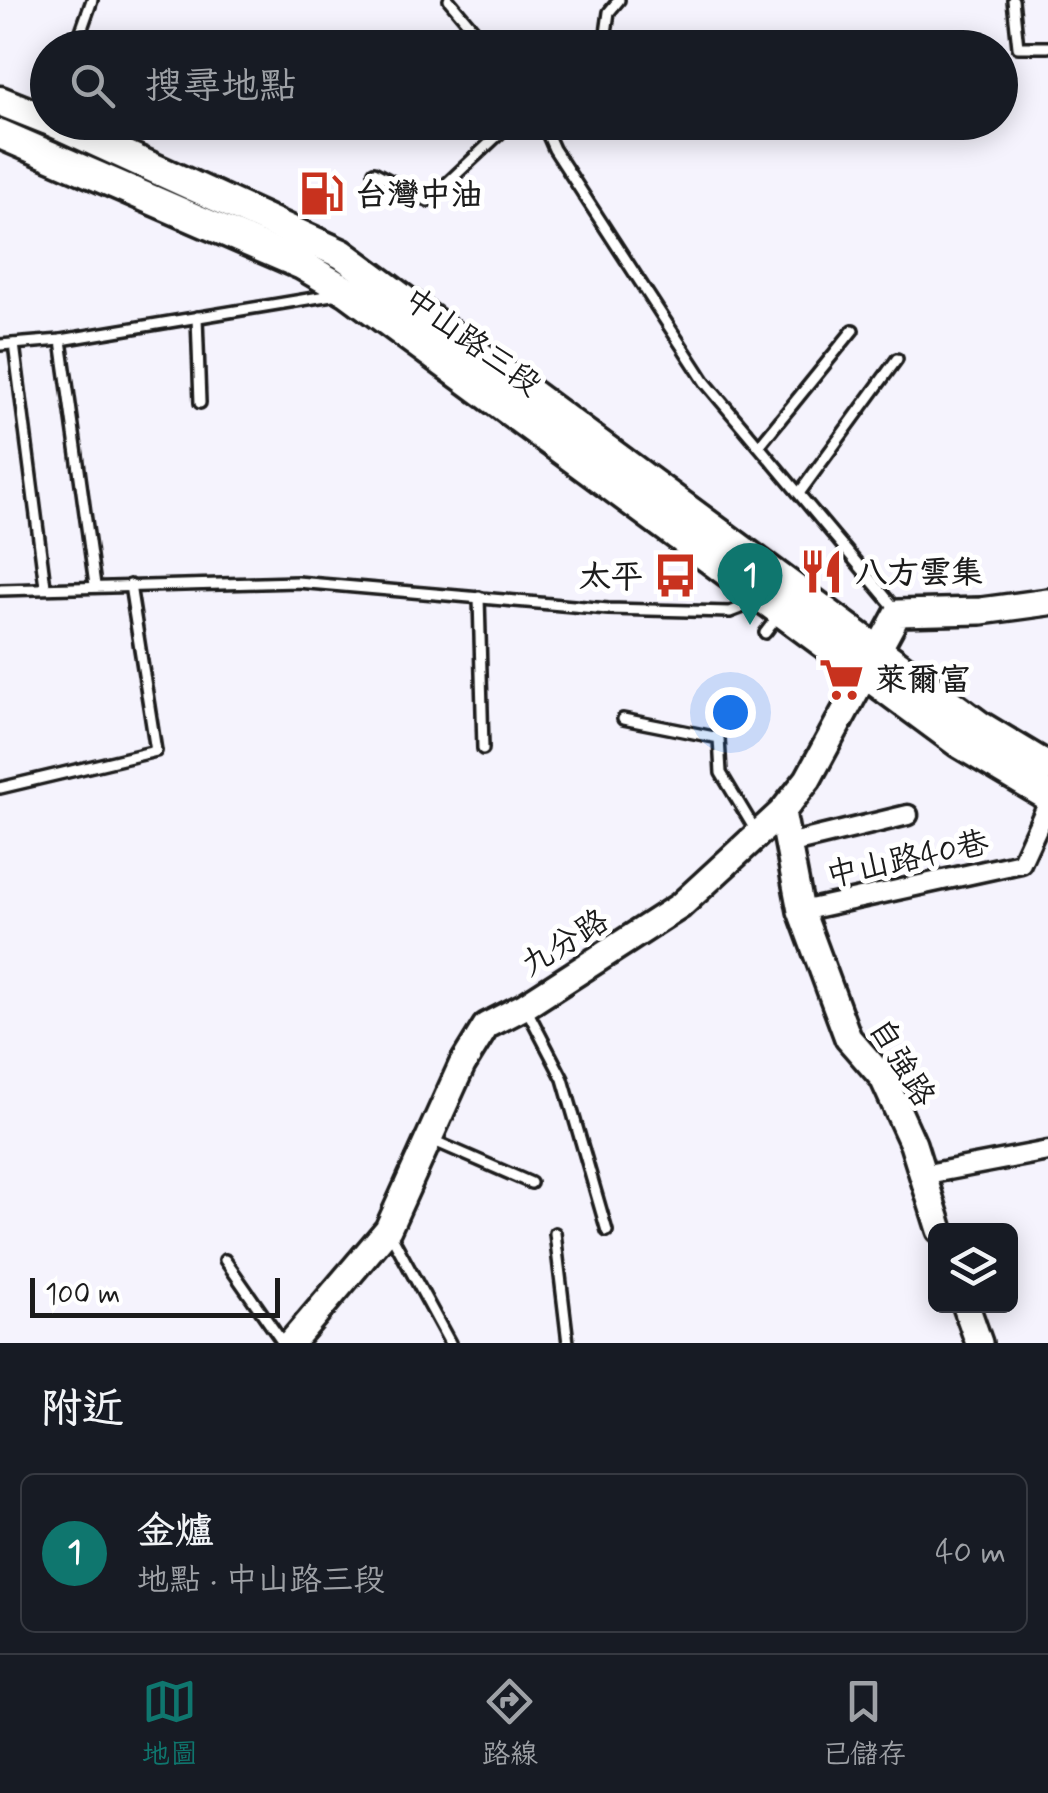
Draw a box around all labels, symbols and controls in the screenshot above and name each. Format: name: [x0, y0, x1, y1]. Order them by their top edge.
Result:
search box: [30, 30, 1018, 140]
icon: search: [65, 58, 120, 113]
text: 搜尋地點: [145, 63, 297, 112]
fuel station icon: 台灣中油: [298, 170, 346, 218]
place label: 台灣中油: [355, 175, 483, 217]
street label: 中山路三段: [395, 279, 549, 407]
pin: 1: [718, 542, 782, 625]
restaurant icon: 八方雲集: [798, 548, 846, 596]
bus stop icon: 太平: [652, 552, 700, 600]
place label: 八方雲集: [855, 553, 983, 595]
place label: 太平: [579, 557, 643, 599]
supermarket icon: 萊爾富: [818, 655, 866, 703]
place label: 萊爾富: [875, 660, 971, 702]
your location: [705, 687, 756, 738]
street label: 中山路40巷: [822, 822, 992, 898]
street label: 九分路: [513, 900, 617, 987]
street label: 自強路: [859, 1011, 944, 1115]
map controls: [928, 1223, 1018, 1313]
button: layers: [928, 1223, 1018, 1313]
scale bar: [30, 1273, 280, 1318]
text: 100 m: [45, 1277, 120, 1314]
text: 附近: [40, 1383, 124, 1438]
text: 金爐: [137, 1508, 213, 1557]
text: 1: [67, 1532, 82, 1574]
text: 40 m: [935, 1532, 1006, 1574]
text: 地點 · 中山路三段: [137, 1560, 386, 1602]
tab: 地圖: [142, 1674, 198, 1774]
tab: 路線: [482, 1674, 538, 1774]
tab: 已儲存: [822, 1674, 906, 1774]

